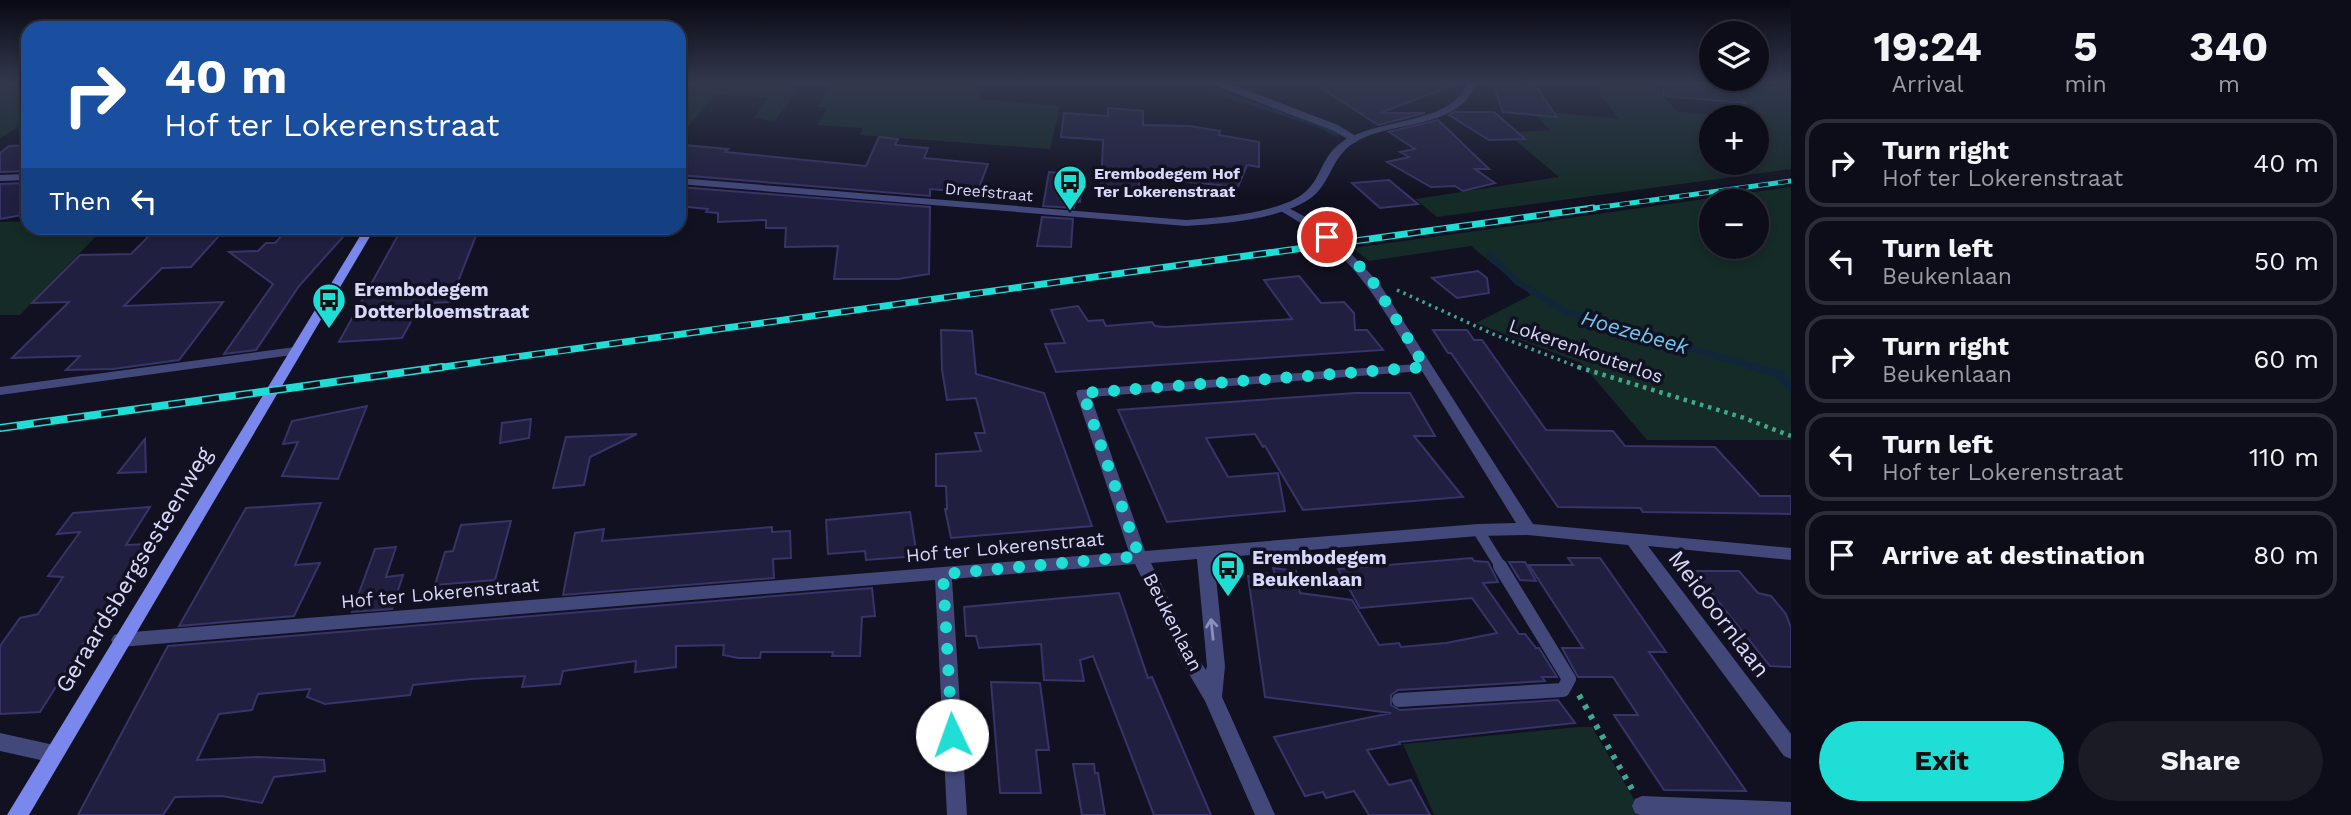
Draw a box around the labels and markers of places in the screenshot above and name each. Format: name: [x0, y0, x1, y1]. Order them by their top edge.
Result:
bus stop icon: Erembodegem Hof Ter Lokerenstraat: [1051, 163, 1089, 212]
place label: Erembodegem Hof Ter Lokerenstraat: [1094, 164, 1240, 201]
pin: [1297, 207, 1357, 267]
place label: Erembodegem Dotterbloemstraat: [354, 278, 530, 323]
bus stop icon: Erembodegem Dotterbloemstraat: [310, 281, 348, 330]
place label: Erembodegem Beukenlaan: [1252, 546, 1387, 591]
bus stop icon: Erembodegem Beukenlaan: [1209, 549, 1247, 598]

